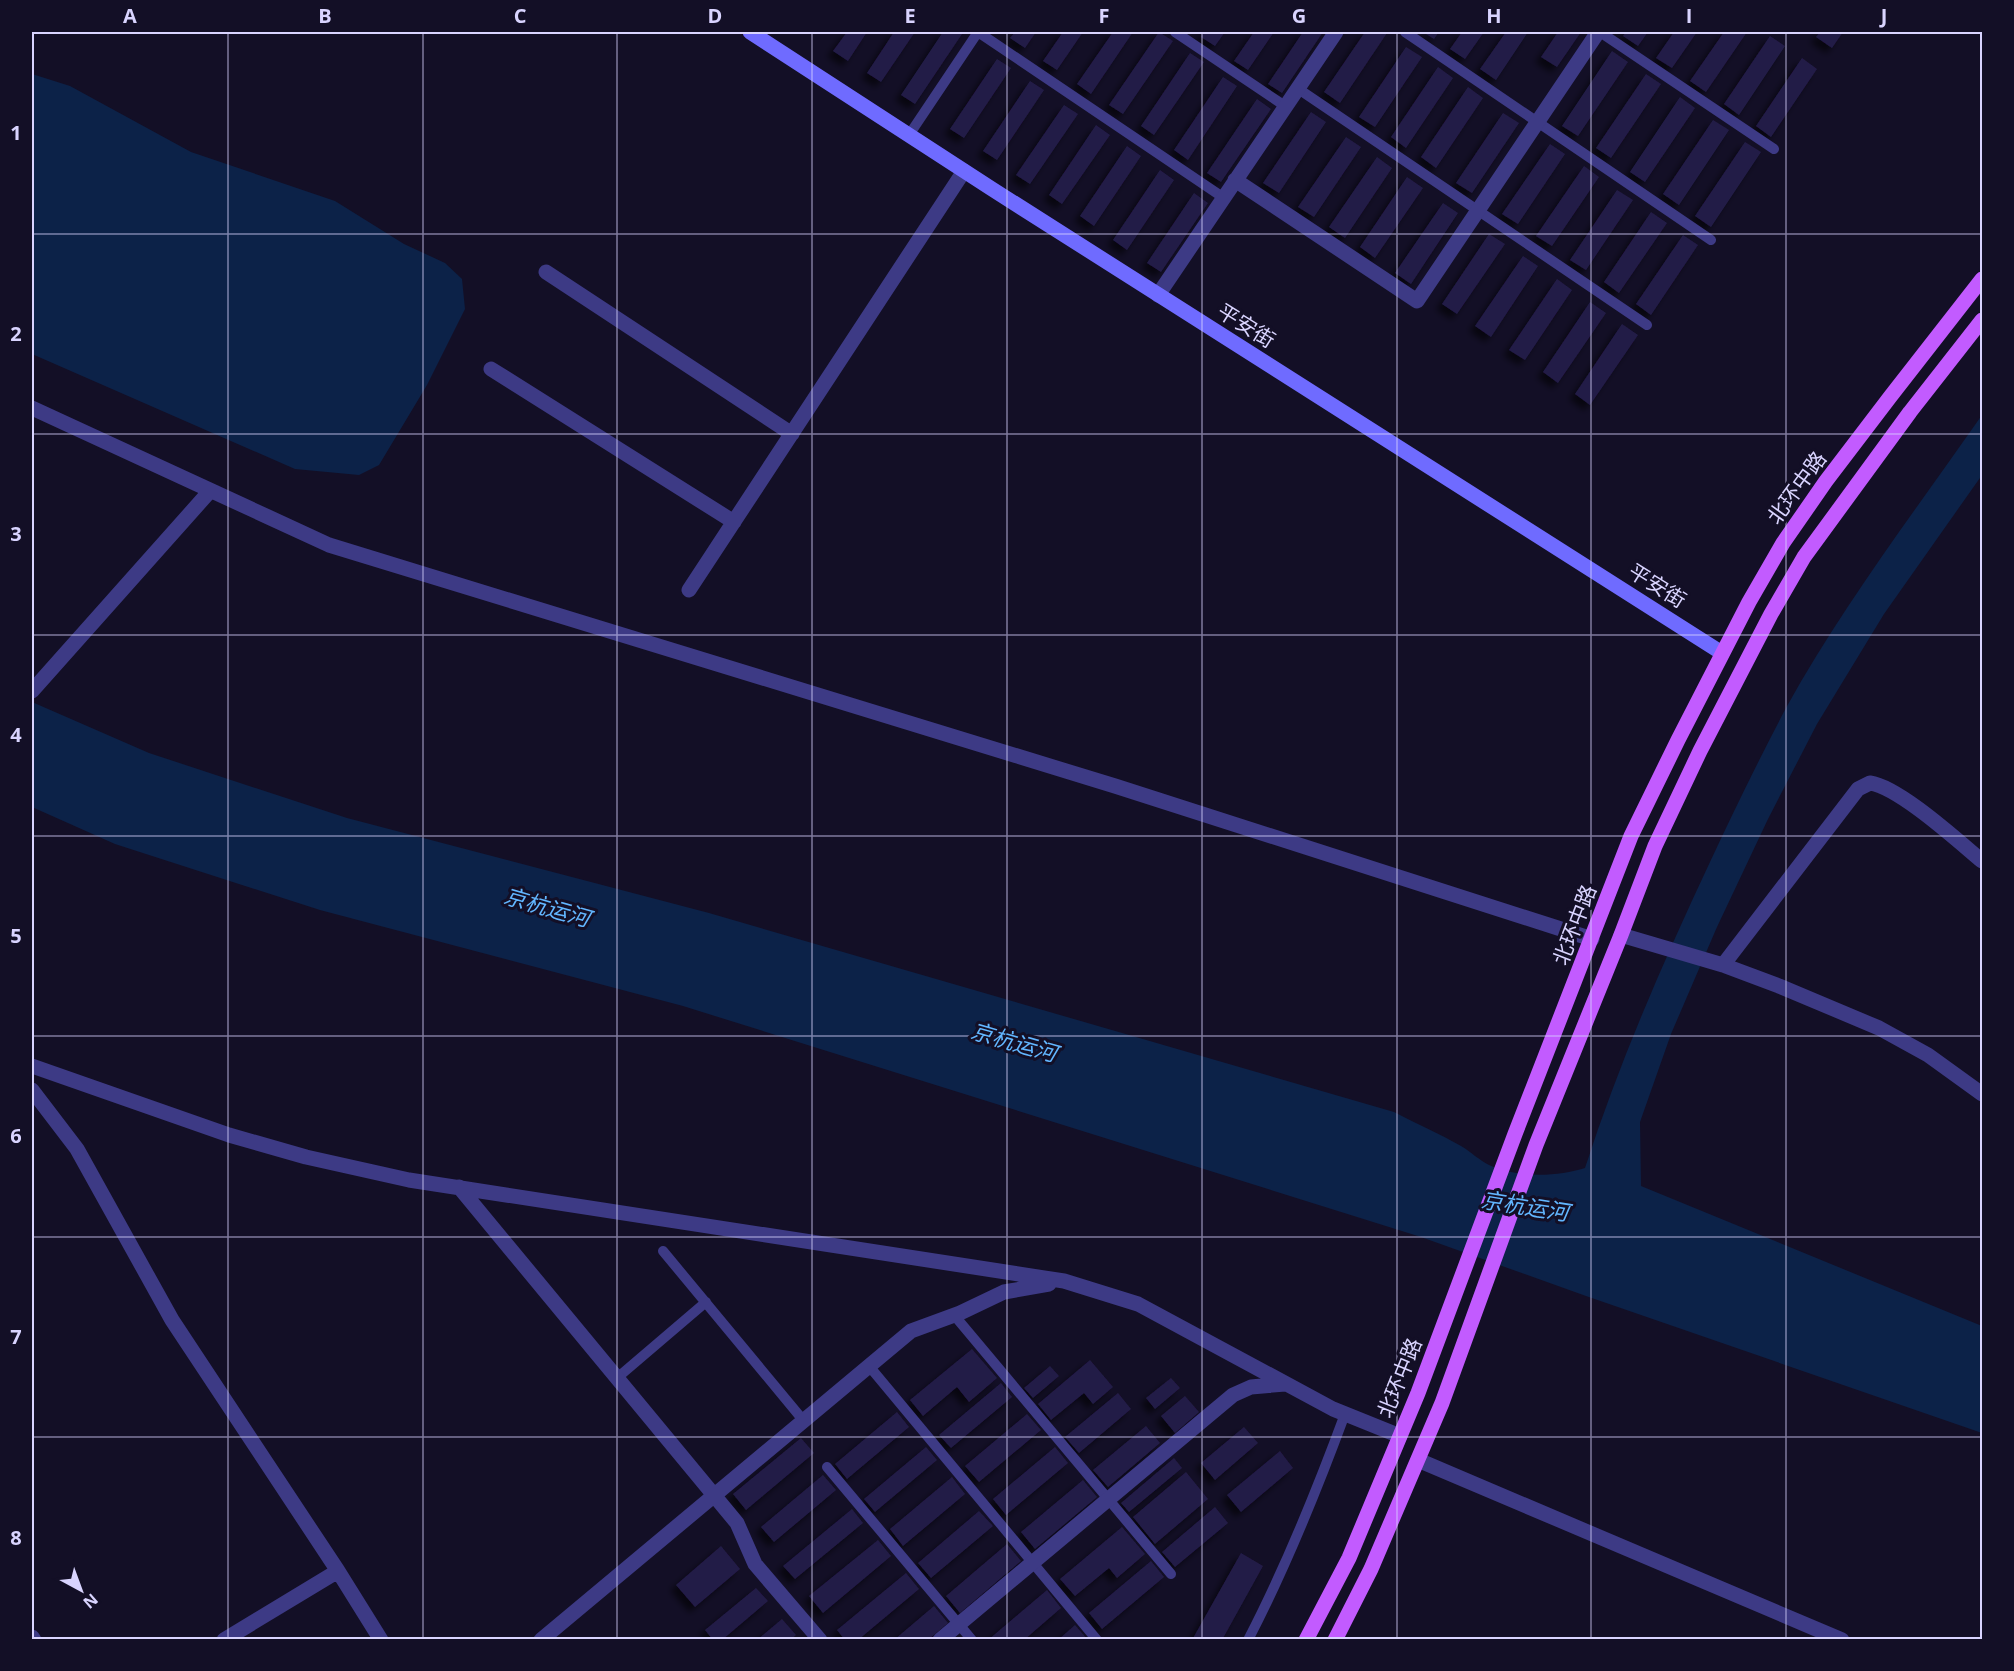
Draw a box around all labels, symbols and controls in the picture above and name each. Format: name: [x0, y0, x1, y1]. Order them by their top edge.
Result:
text: A: [123, 2, 137, 29]
text: B: [318, 2, 332, 29]
text: C: [514, 2, 527, 29]
text: D: [708, 2, 722, 29]
text: E: [904, 2, 916, 29]
text: F: [1099, 2, 1109, 29]
text: G: [1292, 2, 1306, 29]
text: H: [1486, 2, 1502, 29]
text: I: [1686, 2, 1692, 29]
text: J: [1879, 2, 1887, 29]
text: 1: [10, 119, 22, 146]
street label: 平安街: [1212, 297, 1281, 354]
text: 2: [10, 320, 22, 347]
street label: 北环中路: [1760, 445, 1832, 530]
text: 3: [10, 520, 22, 547]
street label: 平安街: [1623, 557, 1692, 614]
text: 4: [10, 721, 22, 748]
water label: 京杭运河: [501, 879, 598, 934]
street label: 北环中路: [1546, 880, 1602, 969]
text: 5: [10, 922, 22, 949]
water label: 京杭运河: [968, 1014, 1065, 1069]
text: 6: [10, 1122, 22, 1149]
water label: 京杭运河: [1479, 1183, 1575, 1227]
text: 7: [10, 1323, 22, 1350]
street label: 北环中路: [1370, 1333, 1428, 1422]
text: 8: [10, 1524, 22, 1551]
north arrow: [51, 1560, 111, 1620]
text: N: [79, 1589, 103, 1614]

